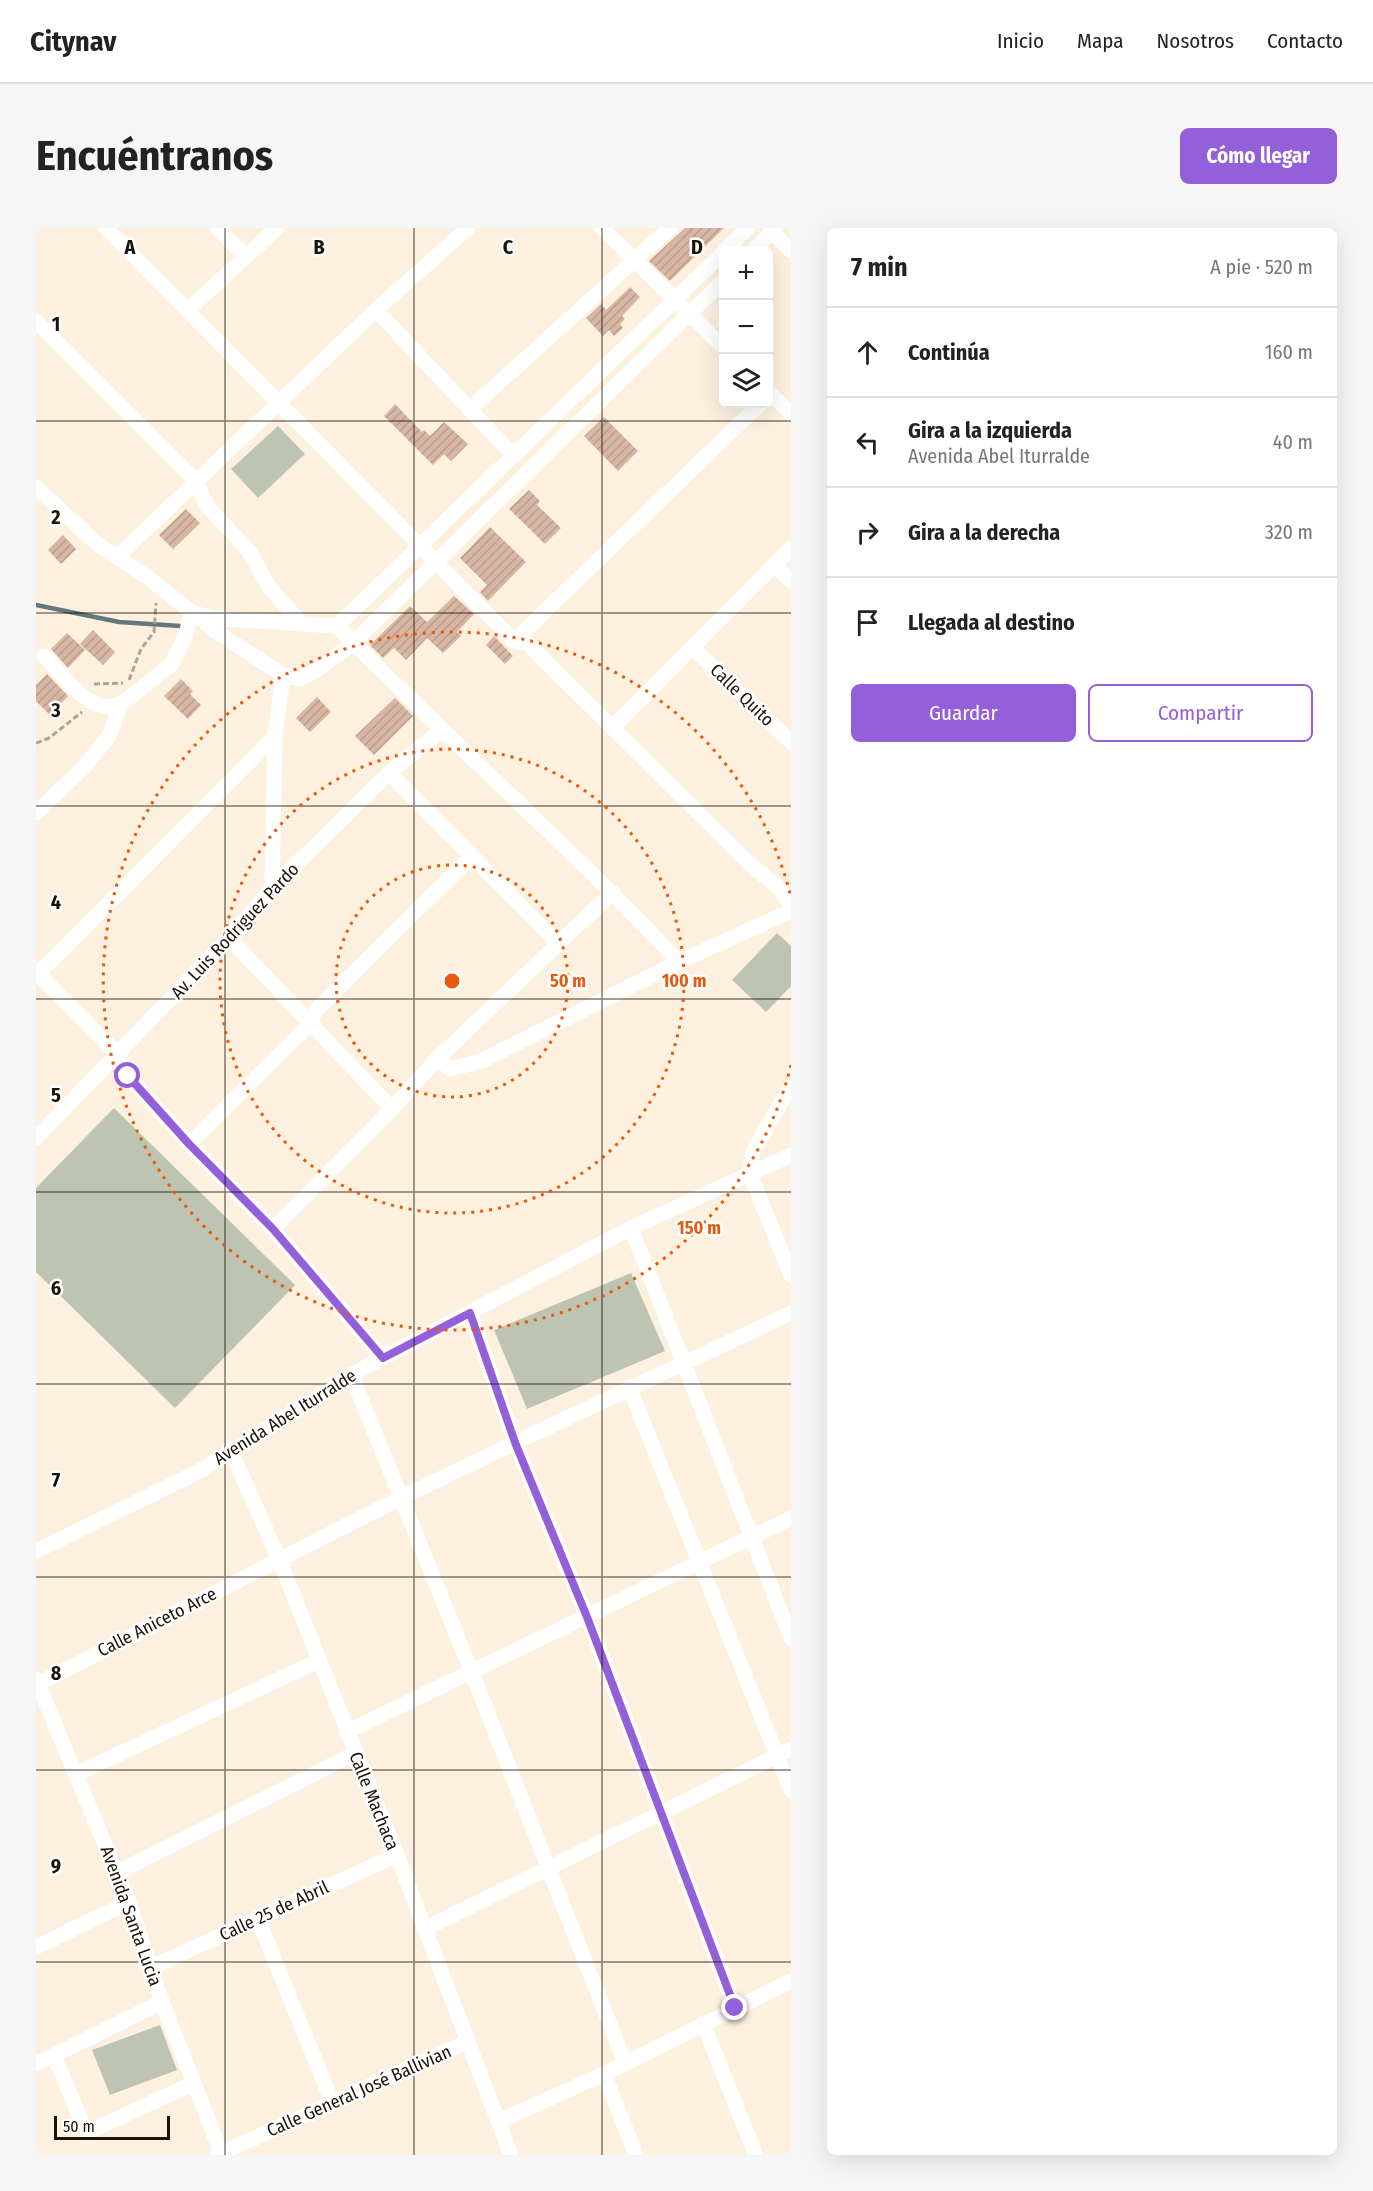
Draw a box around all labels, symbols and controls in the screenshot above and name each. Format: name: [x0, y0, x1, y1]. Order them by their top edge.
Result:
text: Citynav: [30, 25, 116, 58]
text: Inicio: [997, 28, 1044, 54]
text: Mapa: [1077, 28, 1124, 54]
text: Nosotros: [1157, 28, 1234, 54]
text: Contacto: [1267, 28, 1343, 54]
button: Cómo llegar: [1180, 128, 1337, 184]
text: Encuéntranos: [36, 131, 273, 181]
text: A: [124, 235, 137, 259]
text: B: [313, 235, 325, 259]
text: C: [503, 235, 514, 259]
text: D: [691, 235, 703, 259]
map controls: [719, 246, 773, 408]
button: +: [719, 246, 773, 300]
text: 7 min: [851, 252, 908, 283]
text: A pie · 520 m: [1210, 255, 1313, 279]
button: −: [719, 300, 773, 354]
text: 1: [52, 312, 60, 336]
icon: ahead: [851, 336, 884, 369]
text: Continúa: [908, 339, 990, 366]
text: 160 m: [1265, 340, 1313, 364]
button: layers: [719, 354, 773, 408]
text: Gira a la izquierda: [908, 417, 1072, 444]
icon: left: [851, 426, 884, 459]
text: 40 m: [1273, 430, 1313, 454]
text: Avenida Abel Iturralde: [908, 444, 1090, 468]
text: 2: [50, 505, 61, 529]
icon: right: [851, 516, 884, 549]
text: Gira a la derecha: [908, 519, 1060, 546]
text: 320 m: [1265, 520, 1313, 544]
icon: arrive: [851, 606, 884, 639]
text: Llegada al destino: [908, 609, 1075, 636]
street label: Calle Quito: [705, 659, 779, 731]
button: Guardar: [851, 684, 1076, 742]
button: Compartir: [1088, 684, 1313, 742]
text: 3: [50, 698, 61, 722]
street label: Av. Luis Rodriguez Pardo: [166, 858, 304, 1004]
text: 4: [51, 890, 61, 914]
text: 50 m: [550, 970, 586, 992]
text: 100 m: [662, 970, 706, 992]
centre of rings: [442, 971, 462, 991]
route start: [114, 1062, 140, 1088]
text: 5: [51, 1083, 61, 1107]
text: 150 m: [677, 1217, 721, 1239]
text: 6: [51, 1276, 61, 1300]
street label: Avenida Abel Iturralde: [210, 1364, 360, 1470]
text: 7: [52, 1468, 61, 1492]
street label: Calle Aniceto Arce: [94, 1582, 220, 1661]
text: 8: [51, 1661, 62, 1685]
street label: Calle Machaca: [344, 1749, 404, 1854]
street label: Avenida Santa Lucia: [95, 1843, 167, 1989]
text: 9: [51, 1854, 61, 1878]
street label: Calle 25 de Abril: [216, 1876, 332, 1946]
route end: [721, 1994, 747, 2020]
street label: Calle General José Ballivian: [263, 2040, 455, 2142]
scale bar: [54, 2113, 170, 2140]
text: 50 m: [63, 2117, 95, 2136]

